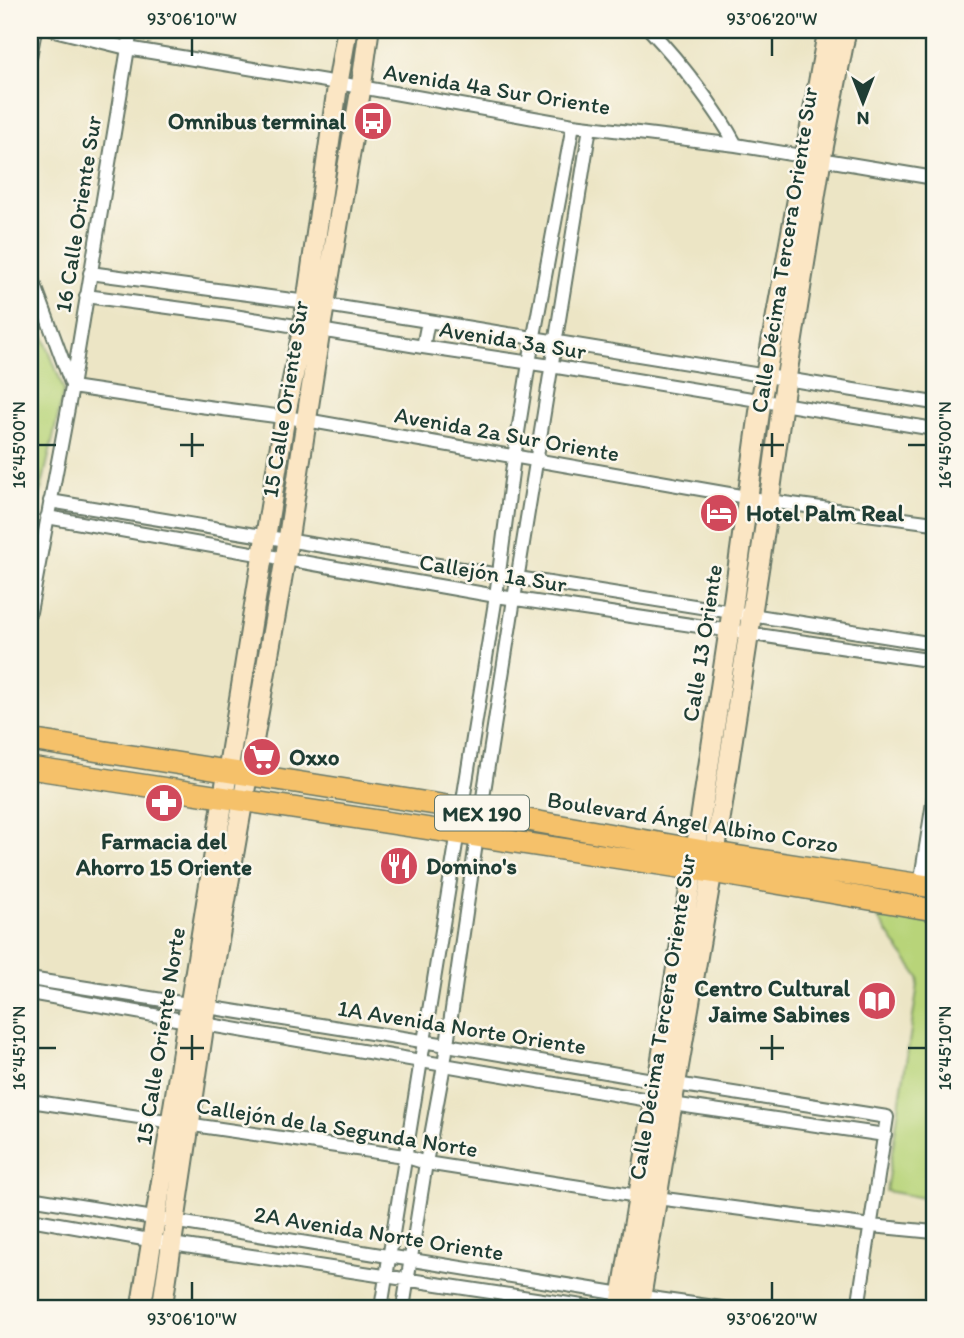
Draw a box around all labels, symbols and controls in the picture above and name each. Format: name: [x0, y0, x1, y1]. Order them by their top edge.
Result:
text: 93°06'10"W: [147, 8, 237, 30]
text: 93°06'20"W: [726, 8, 818, 30]
street label: Avenida 4a Sur Oriente: [382, 57, 612, 121]
north arrow: [828, 66, 898, 136]
street label: Calle Décima Tercera Oriente Sur: [744, 85, 824, 415]
bus stop icon: Omnibus terminal: [352, 100, 394, 142]
place label: Omnibus terminal: [168, 107, 346, 135]
text: N: [857, 107, 869, 130]
street label: 16 Calle Oriente Sur: [49, 113, 107, 315]
street label: 15 Calle Oriente Sur: [256, 299, 314, 499]
street label: Avenida 3a Sur: [438, 315, 588, 365]
street label: Avenida 2a Sur Oriente: [392, 400, 622, 468]
text: 16°45'00"N: [8, 401, 30, 489]
text: 16°45'00"N: [934, 401, 956, 489]
hotel icon: Hotel Palm Real: [698, 492, 740, 534]
place label: Hotel Palm Real: [746, 499, 904, 527]
street label: Callejón 1a Sur: [417, 548, 569, 598]
street label: Calle 13 Oriente: [676, 562, 728, 724]
supermarket icon: Oxxo: [241, 736, 283, 778]
place label: Oxxo: [289, 743, 340, 771]
pharmacy icon: Farmacia del Ahorro 15 Oriente: [143, 782, 185, 824]
street label: Boulevard Ángel Albino Corzo: [545, 785, 841, 859]
road number: MEX 190: [435, 796, 529, 830]
place label: Farmacia del Ahorro 15 Oriente: [75, 827, 252, 881]
restaurant icon: Domino's: [378, 845, 420, 887]
place label: Domino's: [426, 852, 517, 880]
street label: Calle Décima Tercera Oriente Sur: [622, 852, 702, 1182]
street label: 15 Calle Oriente Norte: [129, 925, 191, 1147]
place label: Centro Cultural Jaime Sabines: [694, 974, 850, 1028]
library icon: Centro Cultural Jaime Sabines: [856, 980, 898, 1022]
street label: 1A Avenida Norte Oriente: [336, 994, 588, 1060]
text: 16°45'10"N: [8, 1006, 30, 1090]
text: 16°45'10"N: [934, 1006, 956, 1090]
street label: Callejón de la Segunda Norte: [194, 1091, 480, 1163]
street label: 2A Avenida Norte Oriente: [252, 1199, 506, 1267]
text: 93°06'10"W: [147, 1308, 237, 1330]
text: 93°06'20"W: [726, 1308, 818, 1330]

